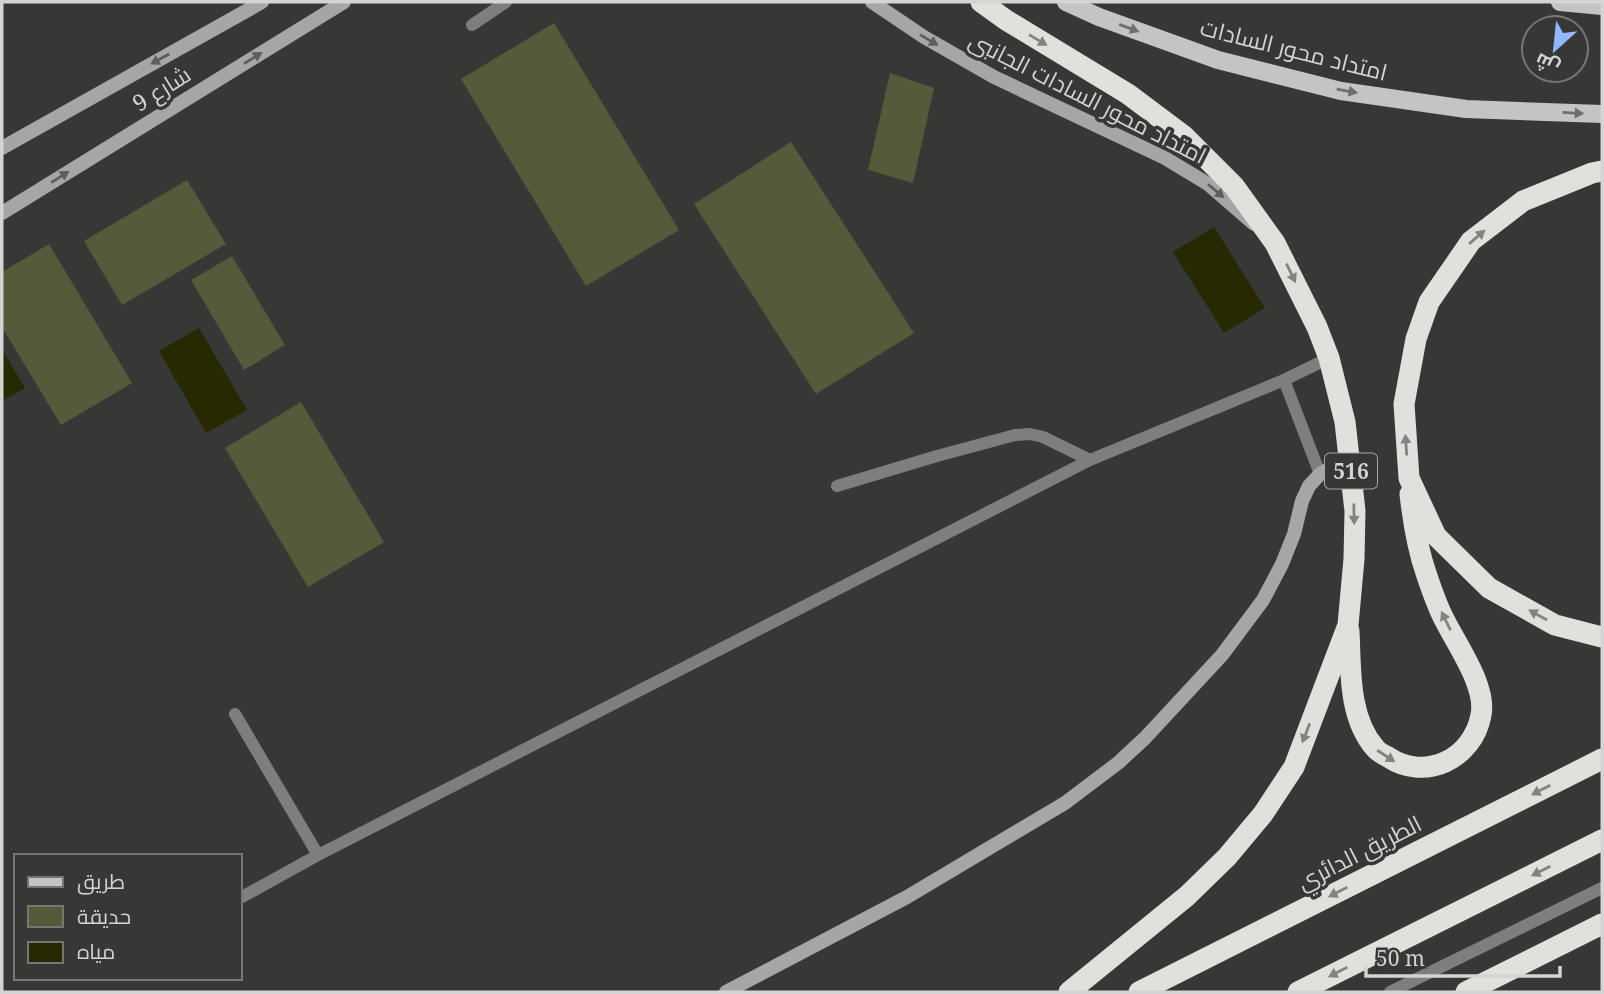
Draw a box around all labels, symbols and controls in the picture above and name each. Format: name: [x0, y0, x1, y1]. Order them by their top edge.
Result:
street label: امتداد محور السادات: [1197, 10, 1391, 88]
north arrow: [1520, 14, 1590, 84]
street label: امتداد محور السادات الجانبى: [964, 23, 1212, 171]
one-way arrow: [1118, 23, 1139, 34]
one-way arrow: [920, 33, 939, 46]
one-way arrow: [1028, 33, 1047, 46]
text: ش: [1531, 47, 1564, 81]
one-way arrow: [244, 51, 263, 64]
one-way arrow: [150, 53, 169, 65]
street label: شارع 9: [126, 58, 197, 119]
one-way arrow: [1336, 86, 1358, 97]
one-way arrow: [1562, 108, 1584, 119]
one-way arrow: [50, 171, 69, 184]
one-way arrow: [1208, 183, 1225, 198]
one-way arrow: [1468, 229, 1486, 245]
one-way arrow: [1285, 263, 1296, 283]
one-way arrow: [1401, 434, 1412, 456]
road number: 516: [1325, 454, 1377, 489]
one-way arrow: [1349, 503, 1360, 525]
one-way arrow: [1528, 609, 1548, 621]
one-way arrow: [1440, 611, 1451, 631]
one-way arrow: [1301, 723, 1312, 744]
one-way arrow: [1376, 749, 1395, 762]
one-way arrow: [1531, 784, 1551, 795]
street label: الطريق الدائري: [1291, 807, 1428, 900]
legend: [14, 854, 242, 980]
one-way arrow: [1531, 865, 1551, 876]
text: طريق: [77, 867, 125, 895]
one-way arrow: [1328, 887, 1348, 898]
text: حديقة: [77, 902, 131, 930]
scale bar: [1366, 934, 1560, 978]
text: مياه: [77, 937, 115, 965]
text: 50 m: [1376, 944, 1425, 972]
one-way arrow: [1328, 967, 1348, 978]

